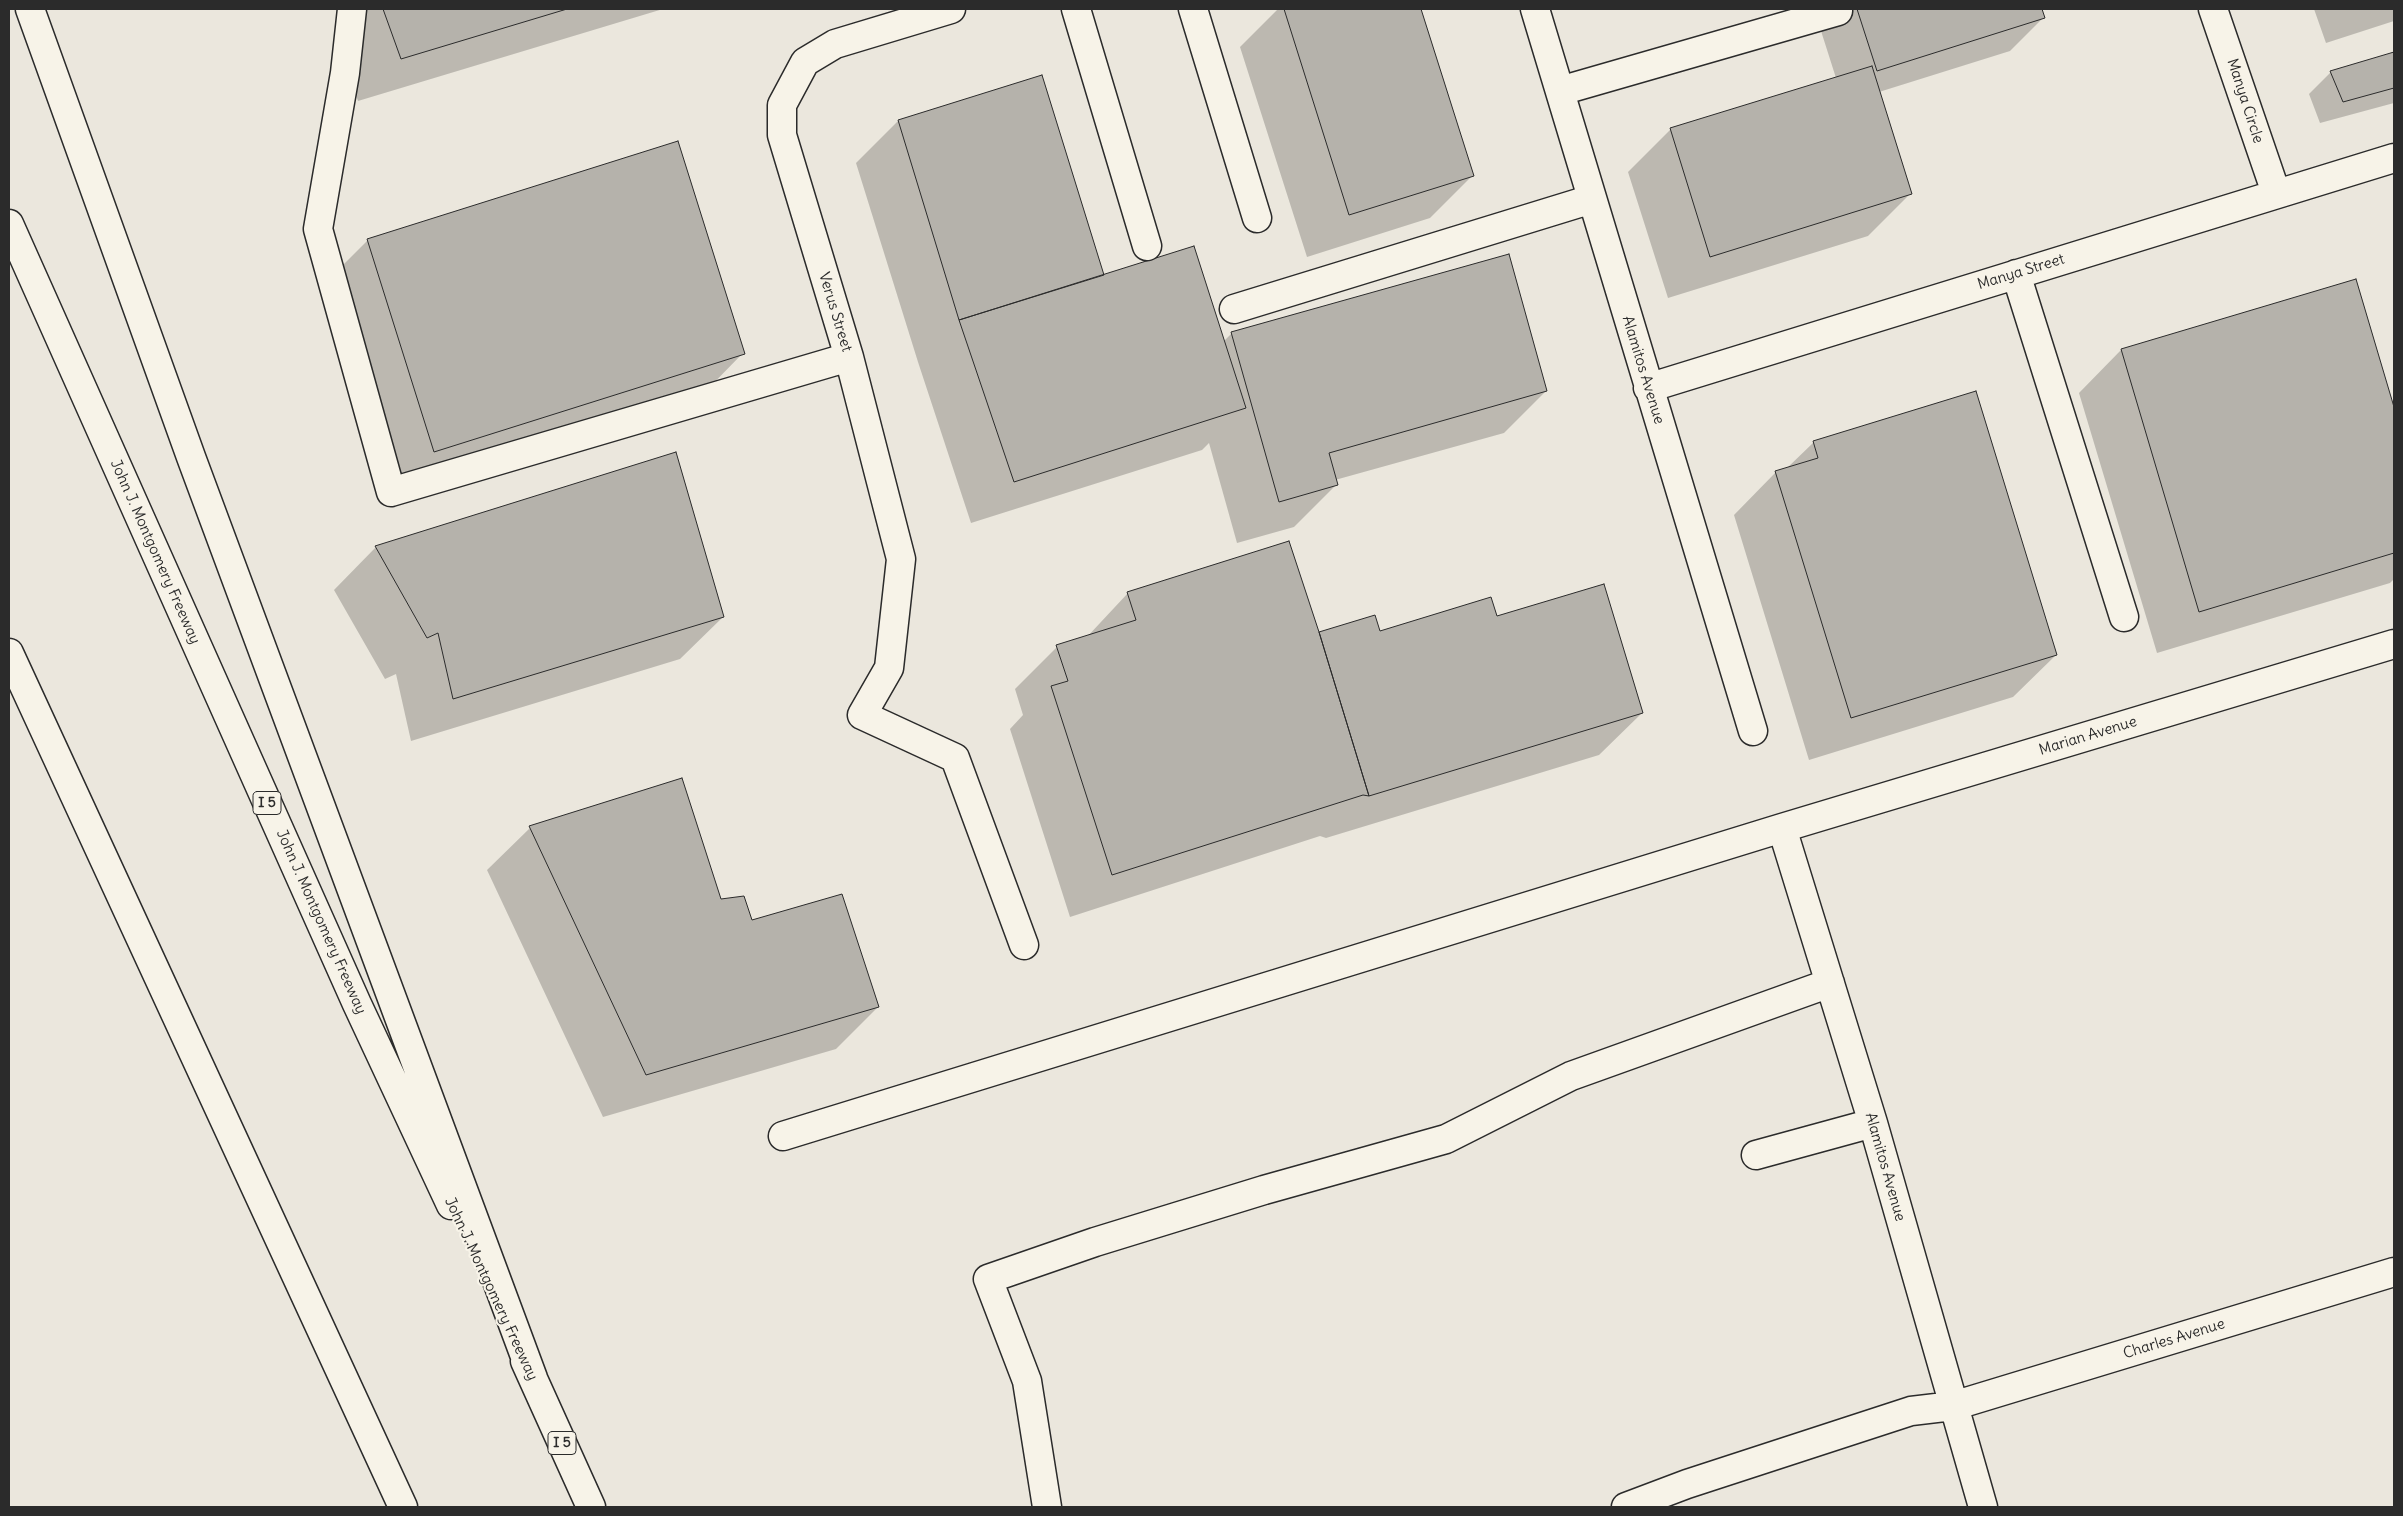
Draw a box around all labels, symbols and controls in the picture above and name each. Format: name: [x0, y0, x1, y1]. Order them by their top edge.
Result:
street label: Manya Circle: [2223, 56, 2267, 146]
street label: Manya Street: [1975, 250, 2067, 294]
street label: Verus Street: [814, 270, 856, 354]
street label: Alamitos Avenue: [1618, 314, 1668, 426]
street label: John J. Montgomery Freeway: [106, 457, 204, 647]
street label: Marian Avenue: [2037, 713, 2139, 759]
road number: I 5: [253, 791, 281, 814]
street label: John J. Montgomery Freeway: [272, 827, 370, 1017]
street label: Alamitos Avenue: [1861, 1111, 1909, 1223]
street label: John J. Montgomery Freeway: [441, 1195, 541, 1383]
street label: Charles Avenue: [2121, 1315, 2227, 1363]
road number: I 5: [548, 1432, 576, 1455]

